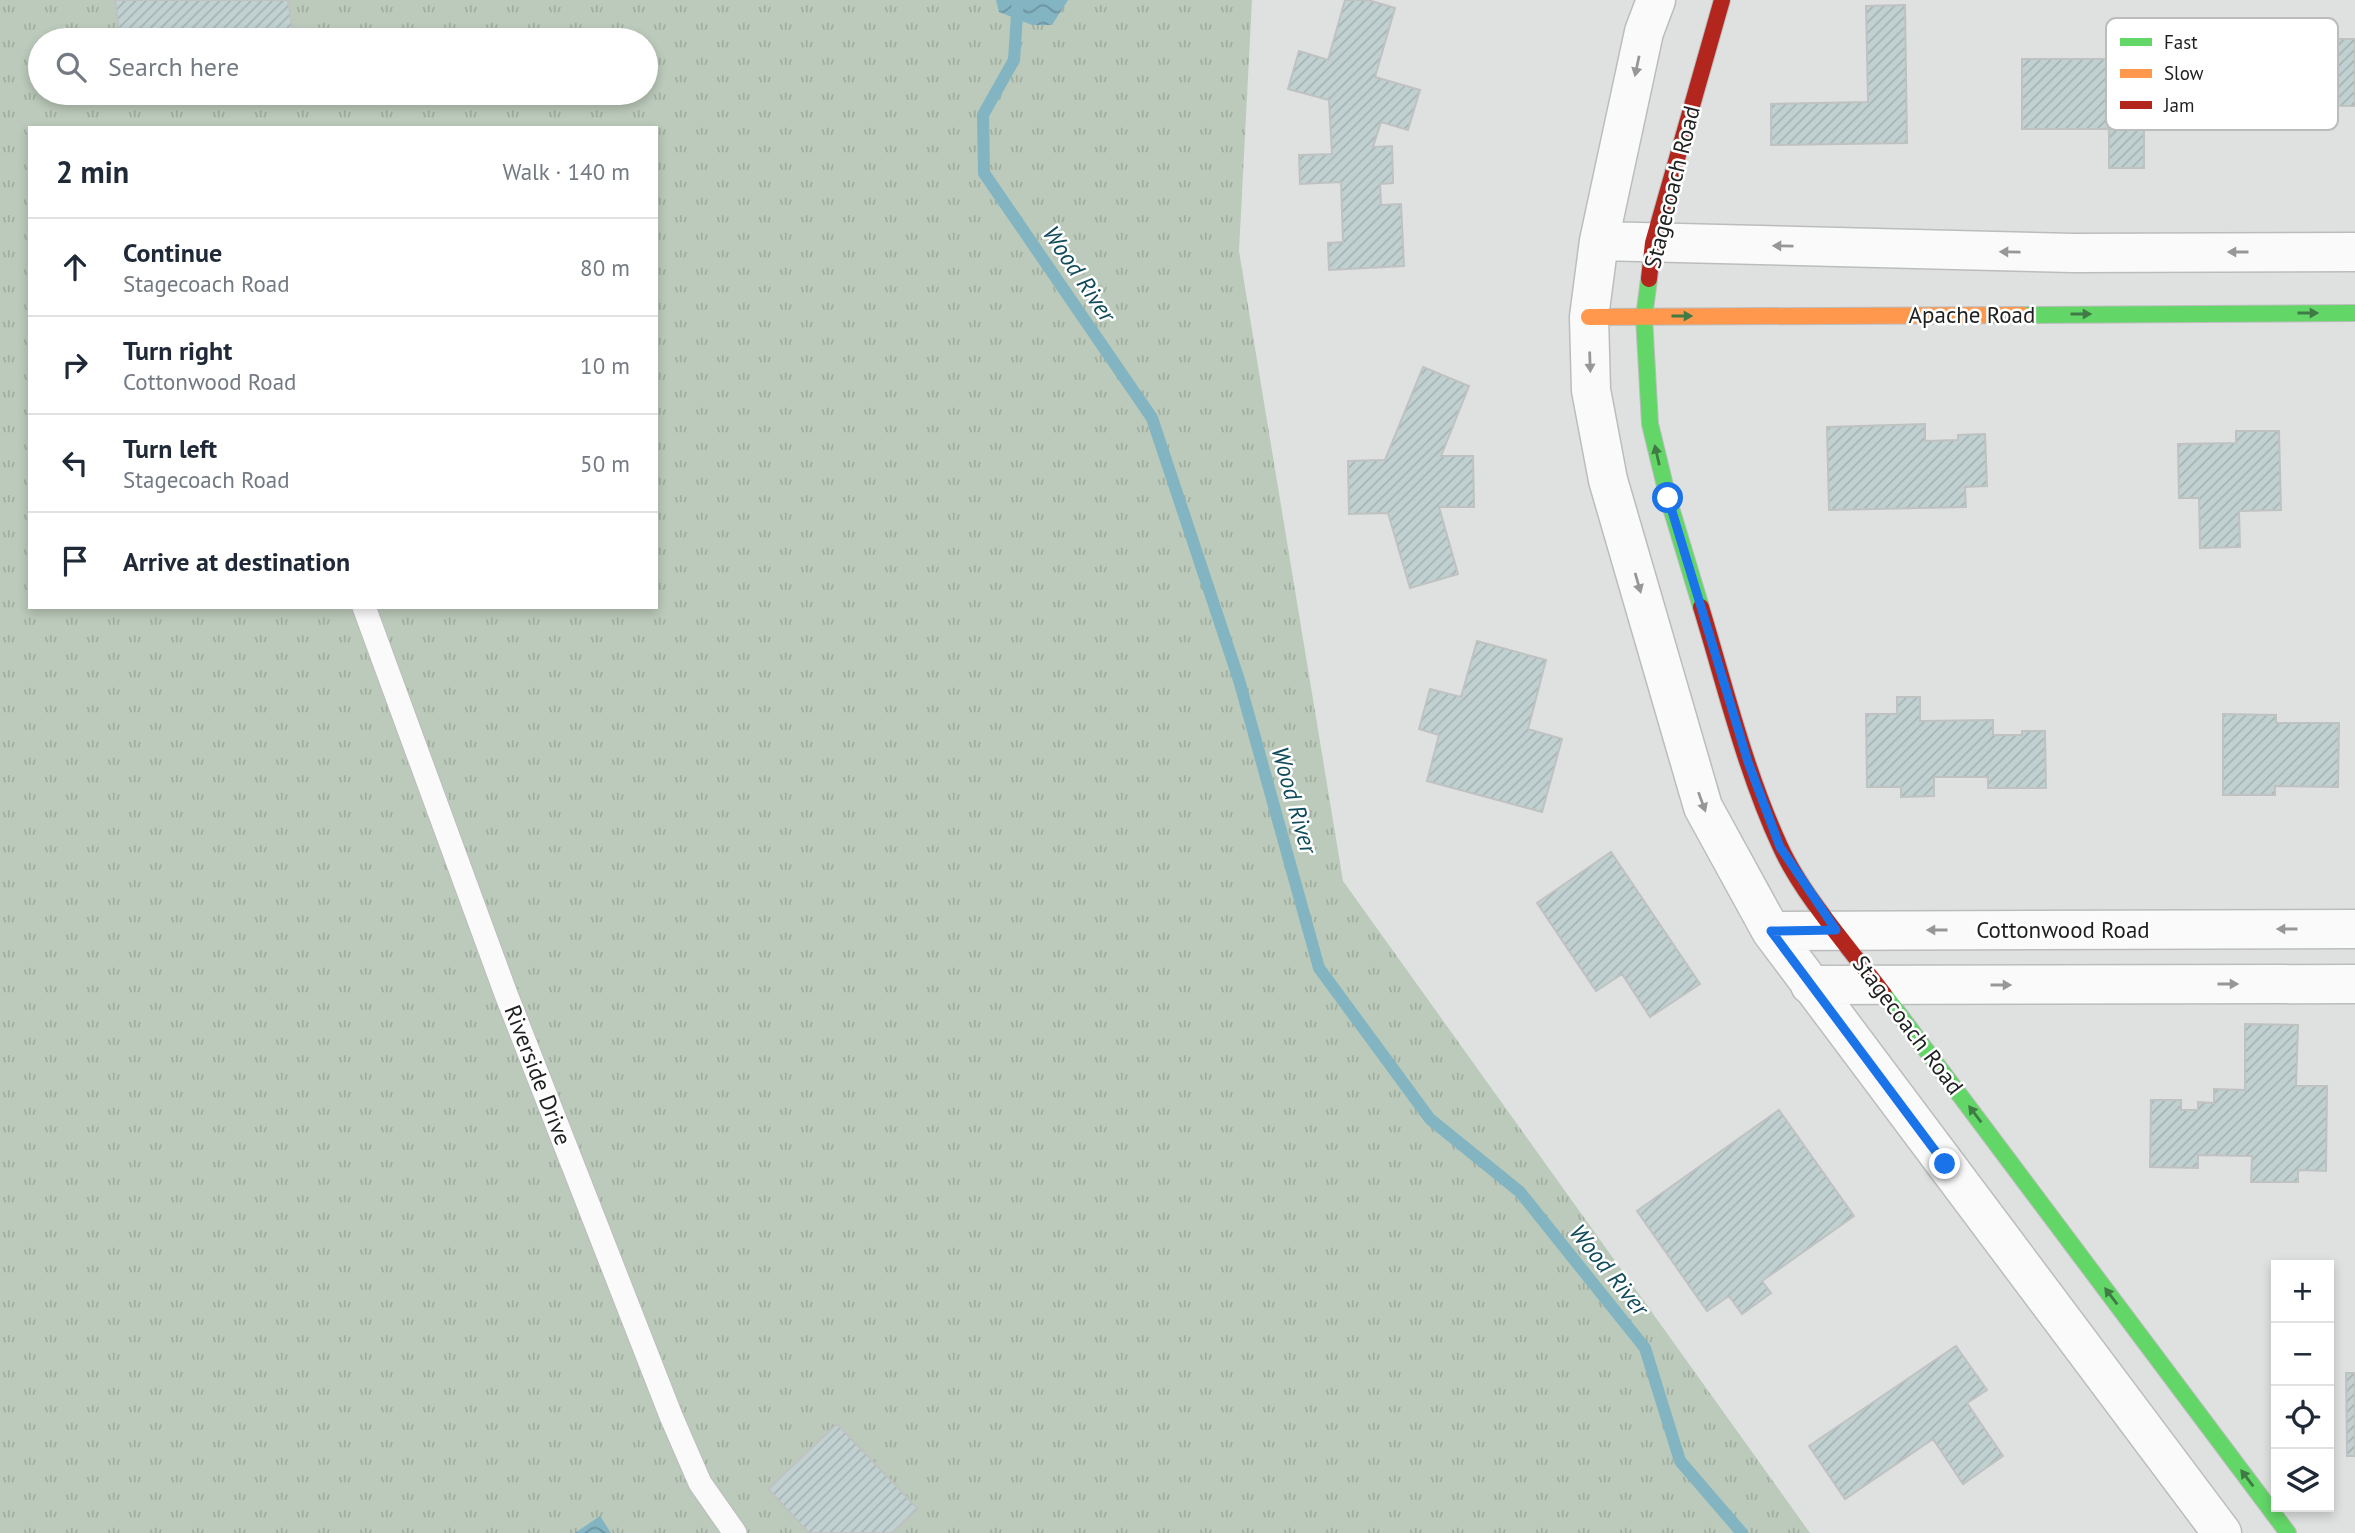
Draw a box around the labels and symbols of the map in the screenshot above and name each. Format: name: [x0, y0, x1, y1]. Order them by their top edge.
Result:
legend: [2106, 18, 2338, 130]
text: Fast: [2164, 30, 2198, 54]
one-way arrow: [1632, 55, 1643, 77]
text: Slow: [2164, 61, 2204, 85]
text: Jam: [2163, 93, 2194, 117]
street label: Stagecoach Road: [1637, 103, 1706, 271]
water label: Wood River: [1036, 220, 1124, 330]
one-way arrow: [1772, 241, 1794, 252]
one-way arrow: [1999, 246, 2021, 257]
one-way arrow: [2227, 246, 2249, 258]
street label: Apache Road: [1909, 300, 2035, 329]
one-way arrow: [2297, 307, 2319, 319]
one-way arrow: [2070, 308, 2092, 320]
one-way arrow: [1671, 310, 1693, 322]
one-way arrow: [1585, 351, 1596, 373]
one-way arrow: [1652, 444, 1663, 466]
route start: [1652, 482, 1683, 513]
one-way arrow: [1634, 573, 1644, 594]
water label: Wood River: [1264, 743, 1325, 859]
one-way arrow: [1697, 791, 1708, 812]
street label: Cottonwood Road: [1976, 915, 2150, 944]
one-way arrow: [2276, 923, 2298, 935]
one-way arrow: [1926, 924, 1948, 936]
street label: Stagecoach Road: [1847, 949, 1970, 1100]
one-way arrow: [2218, 978, 2240, 990]
one-way arrow: [1990, 979, 2012, 991]
street label: Riverside Drive: [498, 1001, 578, 1149]
one-way arrow: [1968, 1105, 1982, 1123]
route end: [1929, 1148, 1960, 1179]
water label: Wood River: [1563, 1217, 1657, 1324]
one-way arrow: [2104, 1287, 2118, 1305]
one-way arrow: [2240, 1470, 2255, 1488]

